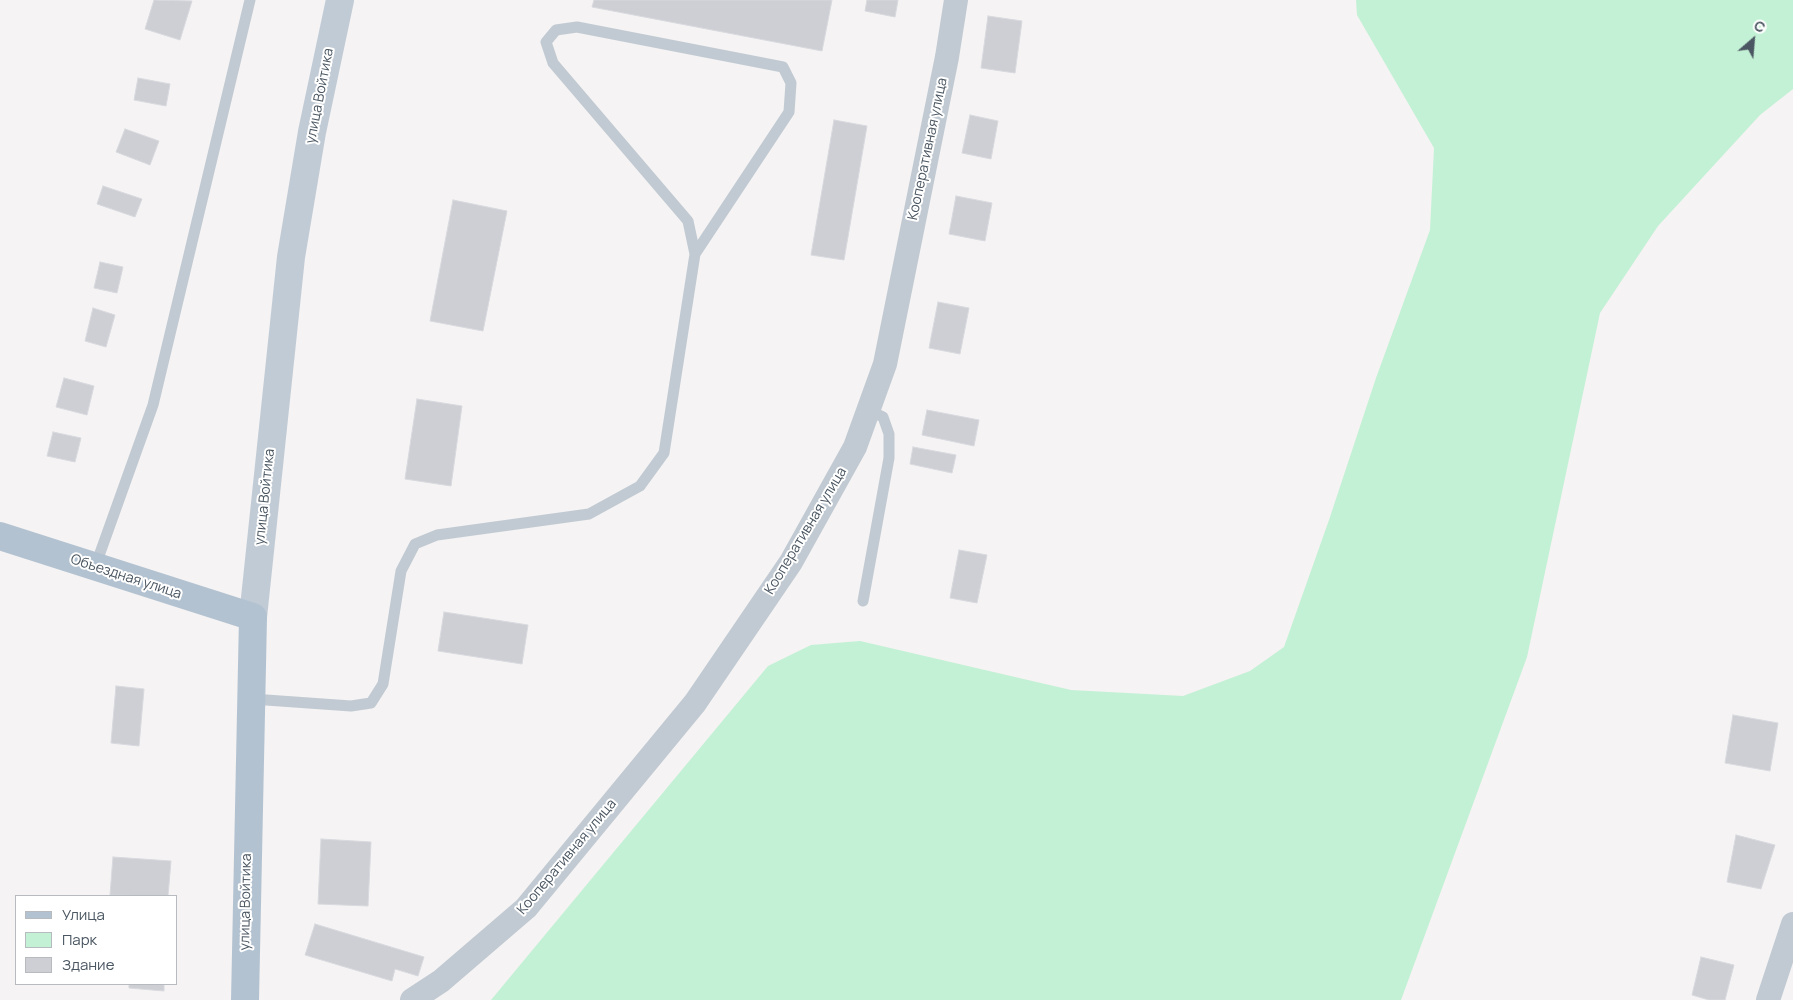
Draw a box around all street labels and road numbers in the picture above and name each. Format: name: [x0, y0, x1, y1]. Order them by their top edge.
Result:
street label: улица Войтика: [303, 47, 337, 145]
street label: Кооперативная улица: [905, 76, 951, 222]
street label: улица Войтика: [252, 448, 278, 546]
street label: Кооперативная улица: [761, 464, 851, 598]
street label: Объездная улица: [68, 551, 184, 603]
street label: Кооперативная улица: [514, 796, 620, 918]
street label: улица Войтика: [237, 853, 255, 951]

